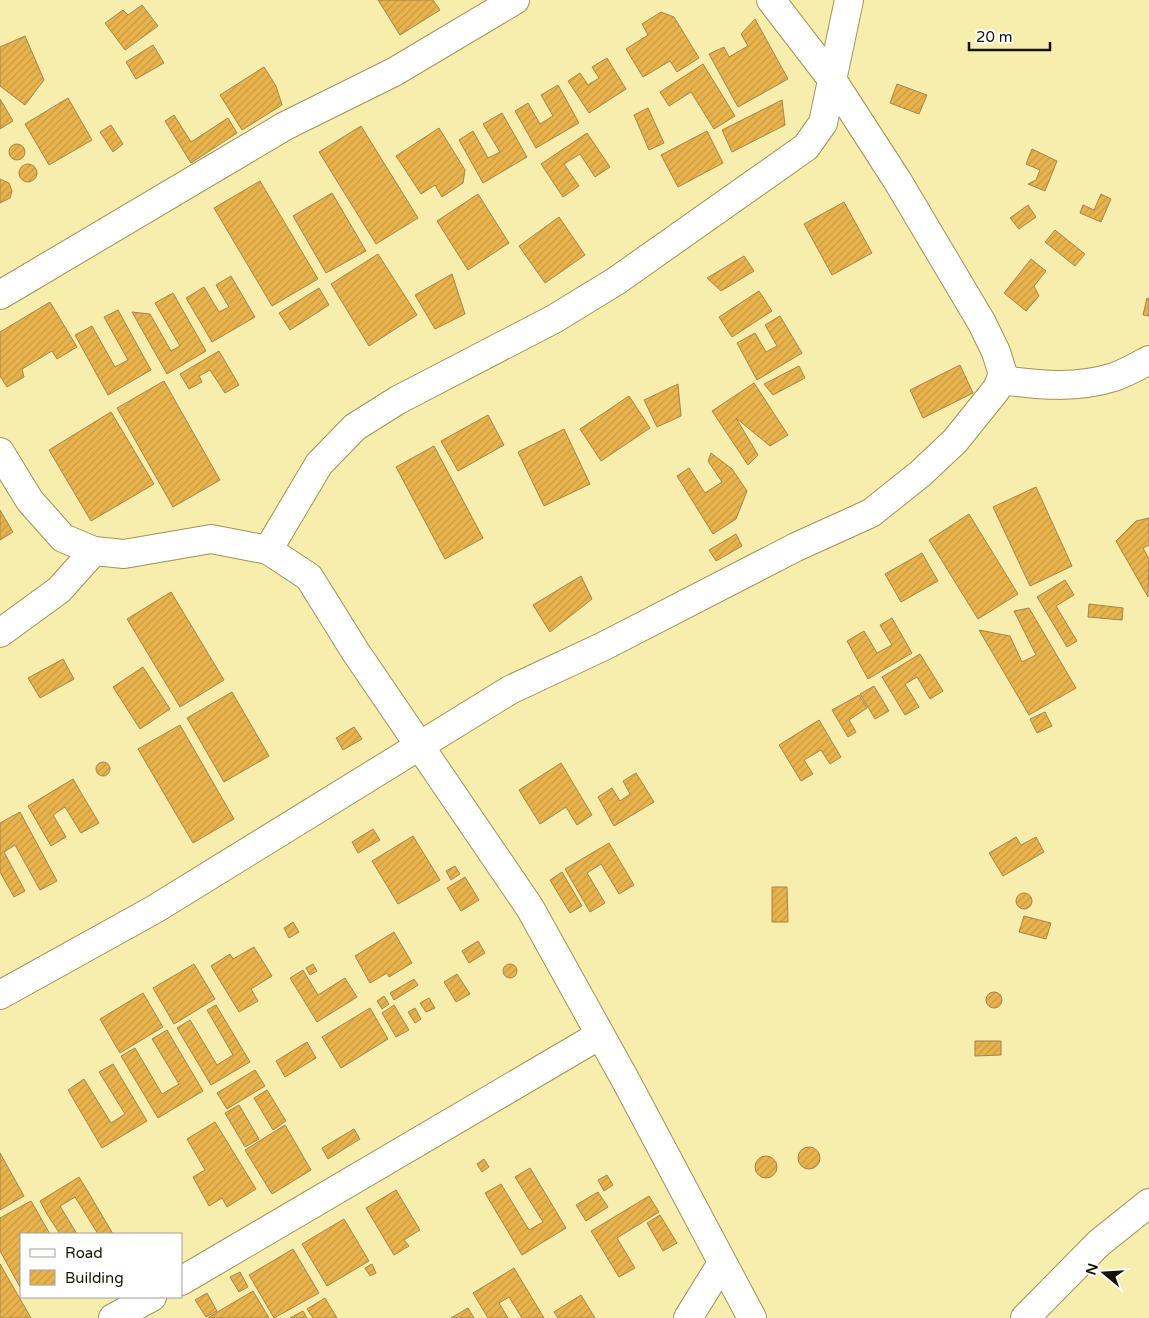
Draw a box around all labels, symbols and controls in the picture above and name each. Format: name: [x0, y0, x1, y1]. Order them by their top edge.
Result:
scale bar: [969, 20, 1050, 52]
text: 20 m: [976, 28, 1013, 46]
legend: [20, 1233, 182, 1298]
text: Road: [65, 1244, 103, 1262]
north arrow: [1079, 1248, 1129, 1298]
text: N: [1082, 1261, 1102, 1277]
text: Building: [65, 1269, 124, 1287]

